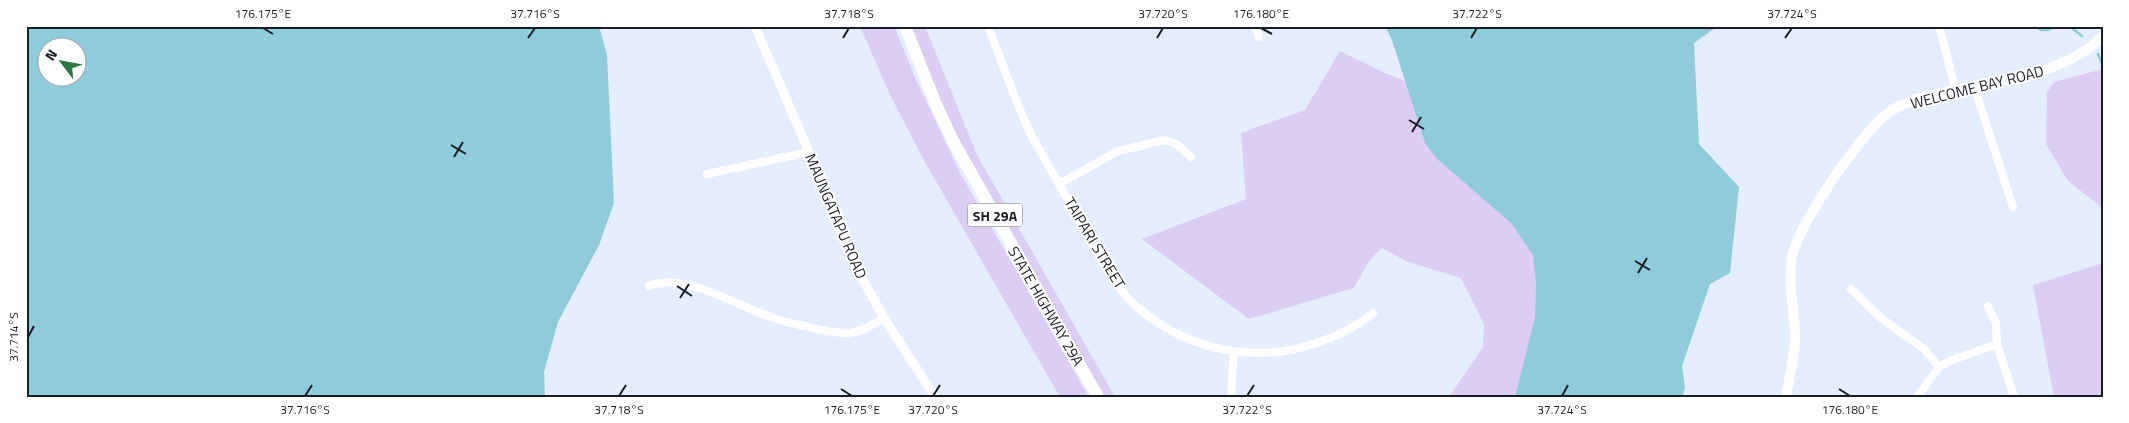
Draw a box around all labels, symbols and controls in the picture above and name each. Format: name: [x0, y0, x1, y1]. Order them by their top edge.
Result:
text: 176.175°E: [235, 4, 291, 23]
text: 37.716°S: [510, 4, 560, 23]
text: 37.718°S: [824, 4, 874, 23]
text: 37.720°S: [1138, 4, 1188, 23]
text: 176.180°E: [1233, 4, 1289, 23]
text: 37.722°S: [1452, 4, 1502, 23]
text: 37.724°S: [1767, 4, 1817, 23]
north arrow: [38, 38, 88, 88]
text: N: [39, 45, 62, 65]
street label: WELCOME BAY ROAD: [1908, 59, 2046, 115]
street label: MAUNGATAPU ROAD: [799, 150, 873, 282]
street label: TAIPARI STREET: [1059, 193, 1131, 293]
road number: SH 29A: [968, 204, 1022, 226]
street label: STATE HIGHWAY 29A: [1002, 242, 1090, 370]
text: 37.714°S: [4, 312, 23, 362]
text: 37.716°S: [280, 400, 330, 419]
text: 37.718°S: [594, 400, 644, 419]
text: 176.175°E: [824, 400, 880, 419]
text: 37.720°S: [908, 400, 958, 419]
text: 37.722°S: [1222, 400, 1272, 419]
text: 37.724°S: [1537, 400, 1587, 419]
text: 176.180°E: [1822, 400, 1878, 419]

